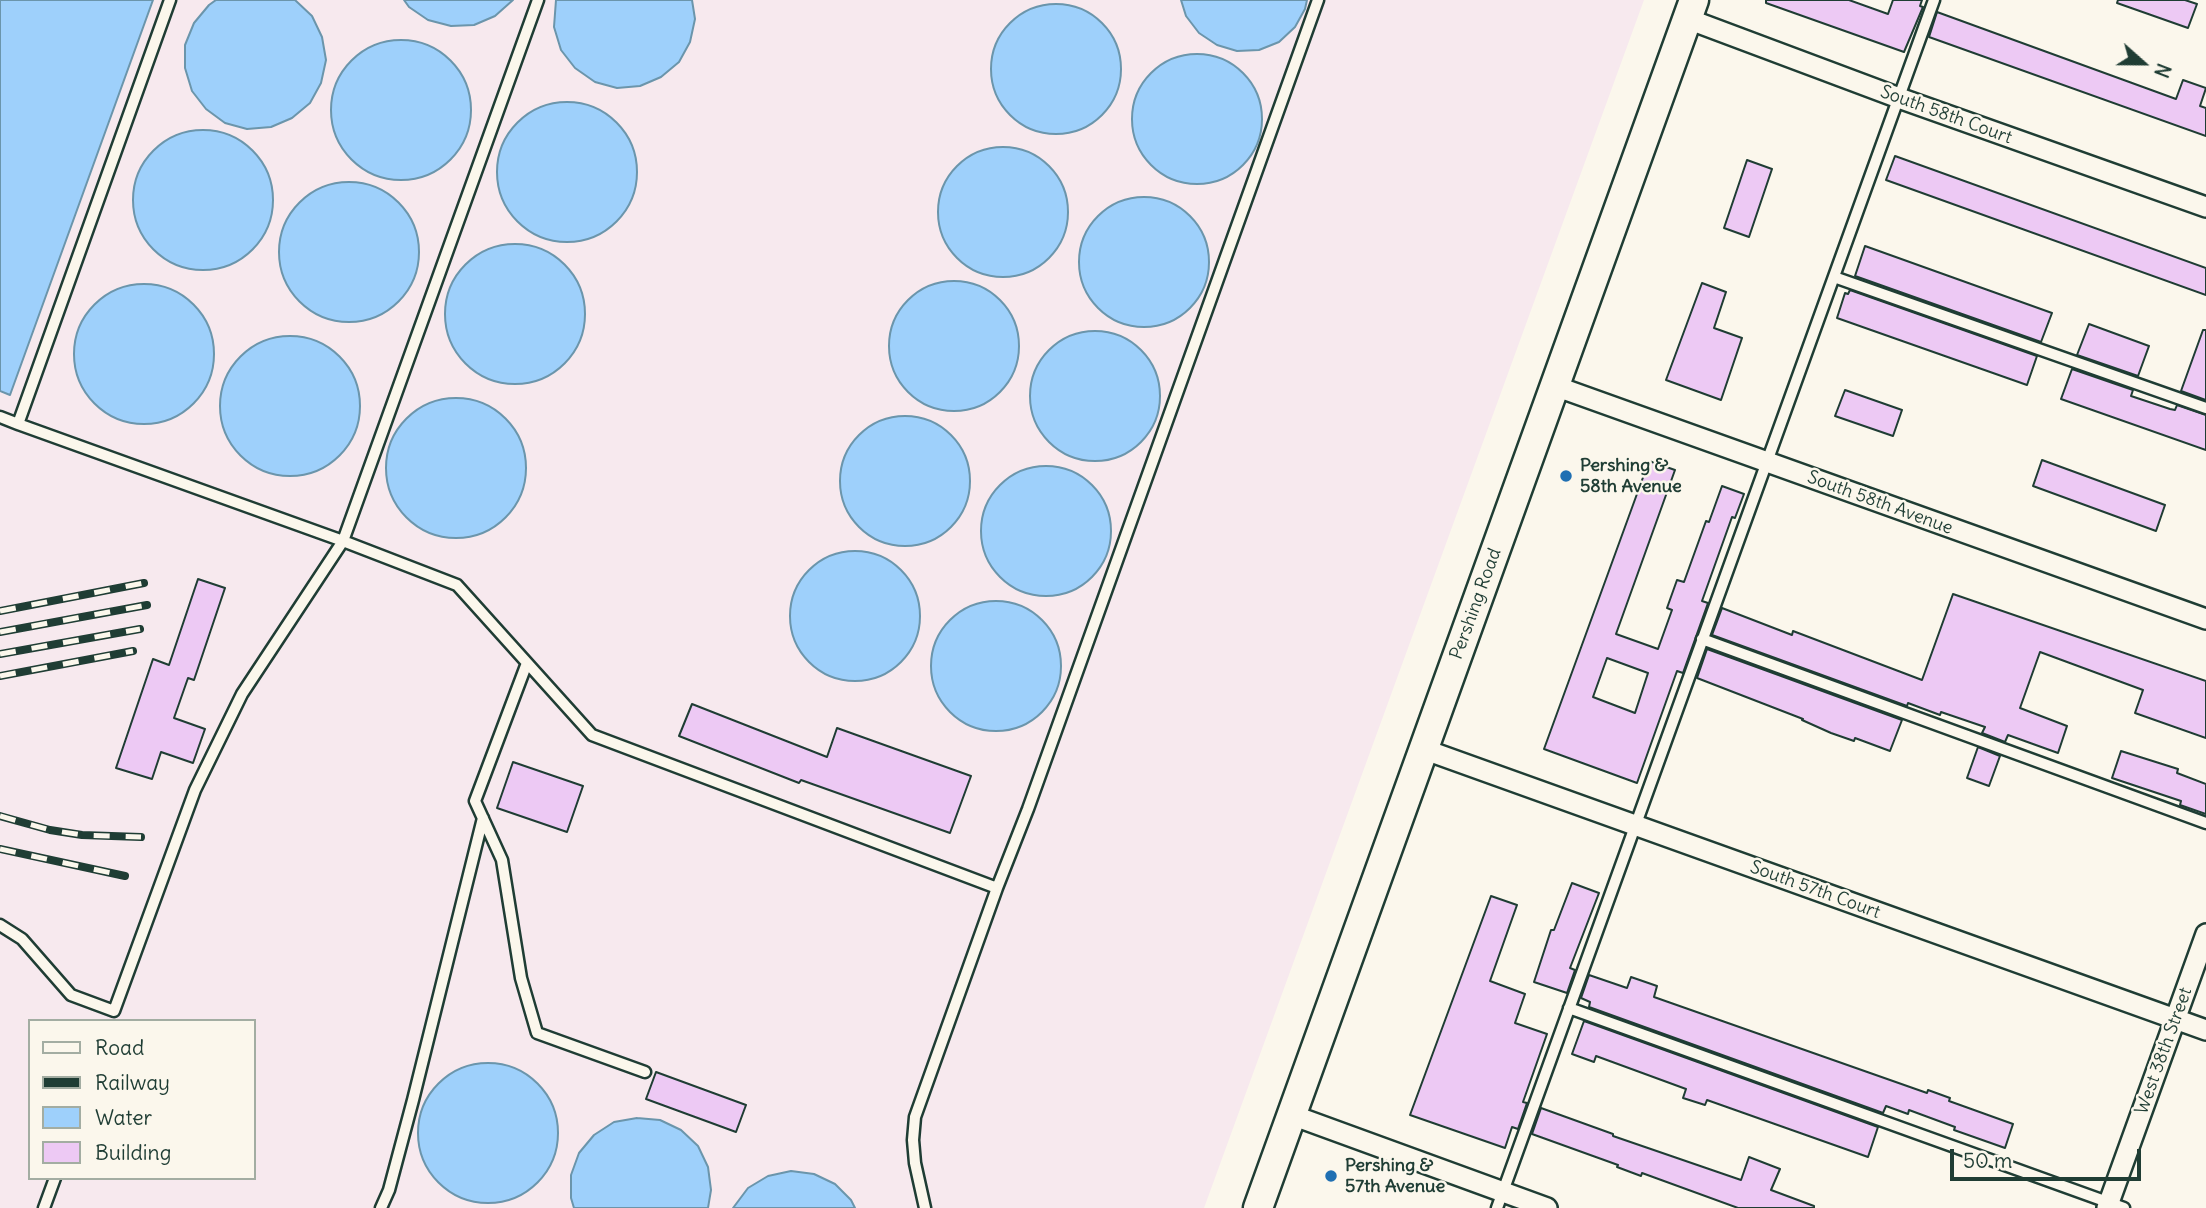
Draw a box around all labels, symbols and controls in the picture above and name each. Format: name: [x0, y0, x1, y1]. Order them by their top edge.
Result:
north arrow: [2108, 28, 2178, 98]
text: N: [2149, 60, 2176, 81]
street label: South 58th Court: [1877, 81, 2015, 149]
place label: Pershing & 58th Avenue: [1580, 455, 1682, 498]
street label: South 58th Avenue: [1804, 467, 1956, 539]
marker: Pershing & 58th Avenue: [1558, 468, 1574, 484]
street label: Pershing Road: [1446, 545, 1506, 663]
street label: South 57th Court: [1747, 856, 1883, 924]
street label: West 38th Street: [2131, 985, 2197, 1117]
legend: [28, 1019, 256, 1180]
text: Road: [95, 1034, 144, 1061]
text: Railway: [95, 1069, 170, 1096]
text: Water: [95, 1104, 152, 1131]
scale bar: [1954, 1134, 2145, 1178]
text: Building: [95, 1139, 171, 1166]
text: 50 m: [1963, 1147, 2012, 1174]
place label: Pershing & 57th Avenue: [1345, 1155, 1445, 1198]
marker: Pershing & 57th Avenue: [1323, 1168, 1339, 1184]

